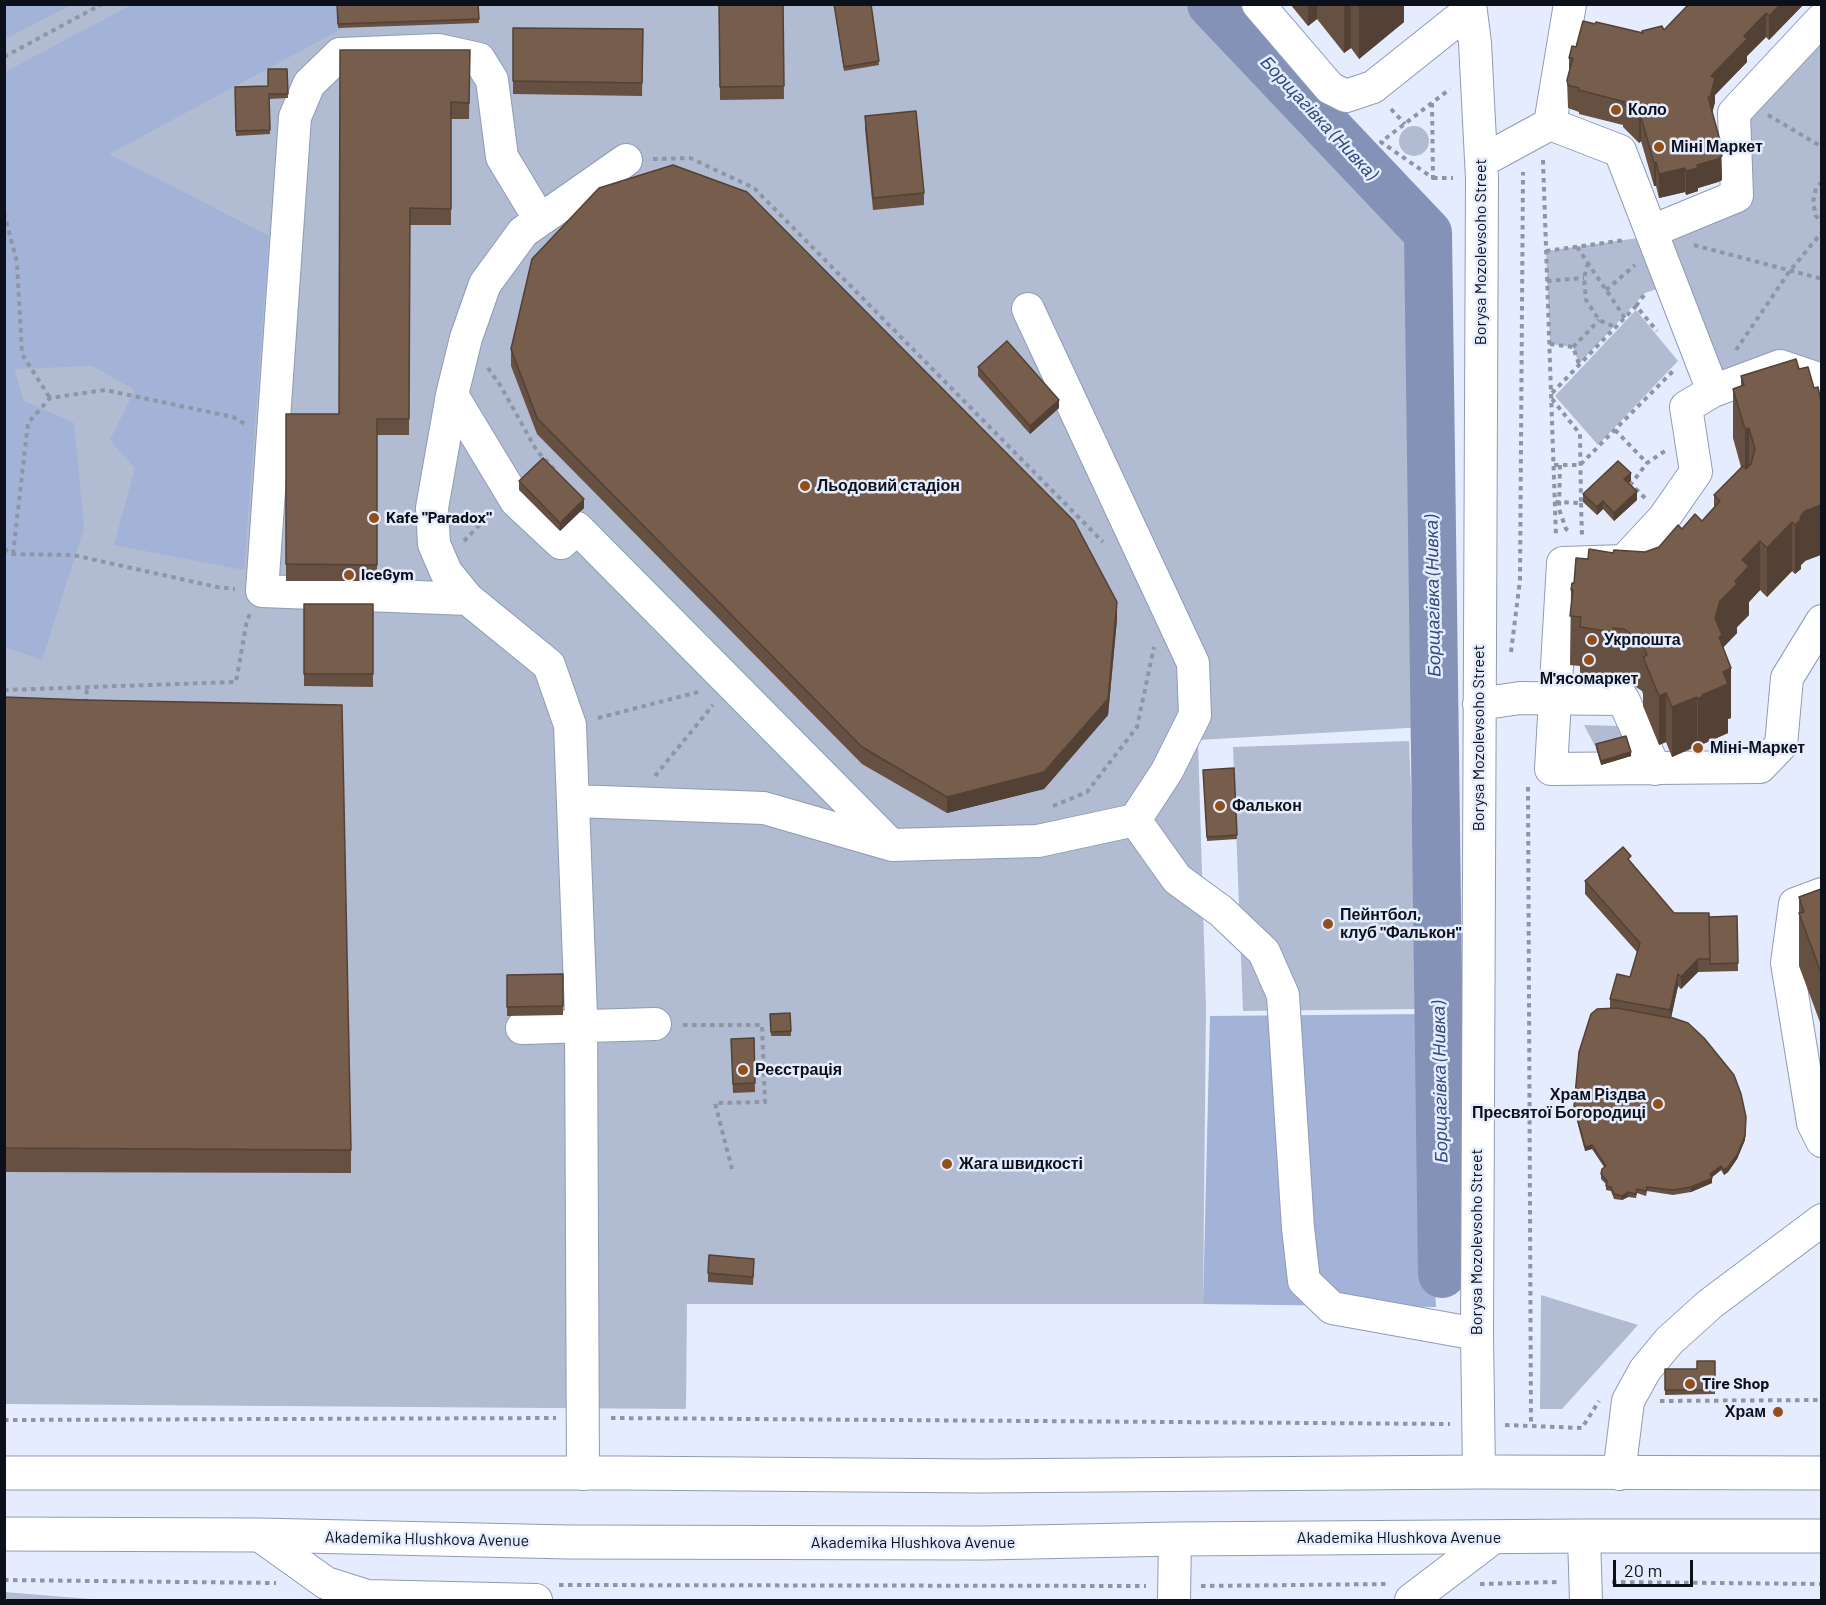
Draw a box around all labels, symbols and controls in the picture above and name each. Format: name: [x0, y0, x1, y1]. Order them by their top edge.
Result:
water label: Борщагівка (Нивка): [1256, 52, 1382, 184]
place label: Коло: [1628, 100, 1667, 120]
marker: Коло: [1609, 103, 1623, 117]
place label: Міні Маркет: [1671, 137, 1763, 157]
marker: Міні Маркет: [1652, 140, 1666, 154]
street label: Borysa Mozolevsoho Street: [1471, 159, 1491, 345]
place label: Льодовий стадіон: [817, 476, 960, 496]
marker: Льодовий стадіон: [798, 479, 812, 493]
place label: Kafe "Paradox": [386, 508, 492, 528]
marker: Kafe "Paradox": [367, 511, 381, 525]
water label: Борщагівка (Нивка): [1421, 515, 1445, 677]
place label: IceGym: [361, 565, 414, 585]
marker: IceGym: [342, 568, 356, 582]
place label: Укрпошта: [1604, 630, 1681, 650]
marker: Укрпошта: [1585, 633, 1599, 647]
street label: Borysa Mozolevsoho Street: [1469, 645, 1489, 831]
marker: М'ясомаркет: [1582, 653, 1596, 667]
place label: М'ясомаркет: [1540, 669, 1638, 689]
place label: Міні-Маркет: [1710, 738, 1805, 758]
marker: Міні-Маркет: [1691, 741, 1705, 755]
place label: Фалькон: [1232, 796, 1302, 816]
marker: Фалькон: [1213, 799, 1227, 813]
place label: Пейнтбол, клуб "Фалькон": [1340, 905, 1461, 943]
marker: Пейнтбол, клуб "Фалькон": [1321, 917, 1335, 931]
water label: Борщагівка (Нивка): [1428, 1001, 1452, 1163]
place label: Реєстрація: [755, 1060, 842, 1080]
marker: Реєстрація: [736, 1063, 750, 1077]
place label: Храм Різдва Пресвятої Богородиці: [1472, 1085, 1646, 1123]
marker: Храм Різдва Пресвятої Богородиці: [1651, 1097, 1665, 1111]
street label: Borysa Mozolevsoho Street: [1467, 1149, 1487, 1335]
place label: Жага швидкості: [959, 1154, 1083, 1174]
marker: Жага швидкості: [940, 1157, 954, 1171]
place label: Tire Shop: [1702, 1374, 1769, 1394]
marker: Tire Shop: [1683, 1377, 1697, 1391]
place label: Храм: [1725, 1402, 1766, 1422]
marker: Храм: [1771, 1405, 1785, 1419]
street label: Akademika Hlushkova Avenue: [325, 1528, 529, 1550]
street label: Akademika Hlushkova Avenue: [1297, 1528, 1501, 1548]
street label: Akademika Hlushkova Avenue: [811, 1533, 1015, 1553]
scale bar: [1616, 1548, 1696, 1586]
text: 20 m: [1624, 1559, 1662, 1581]

